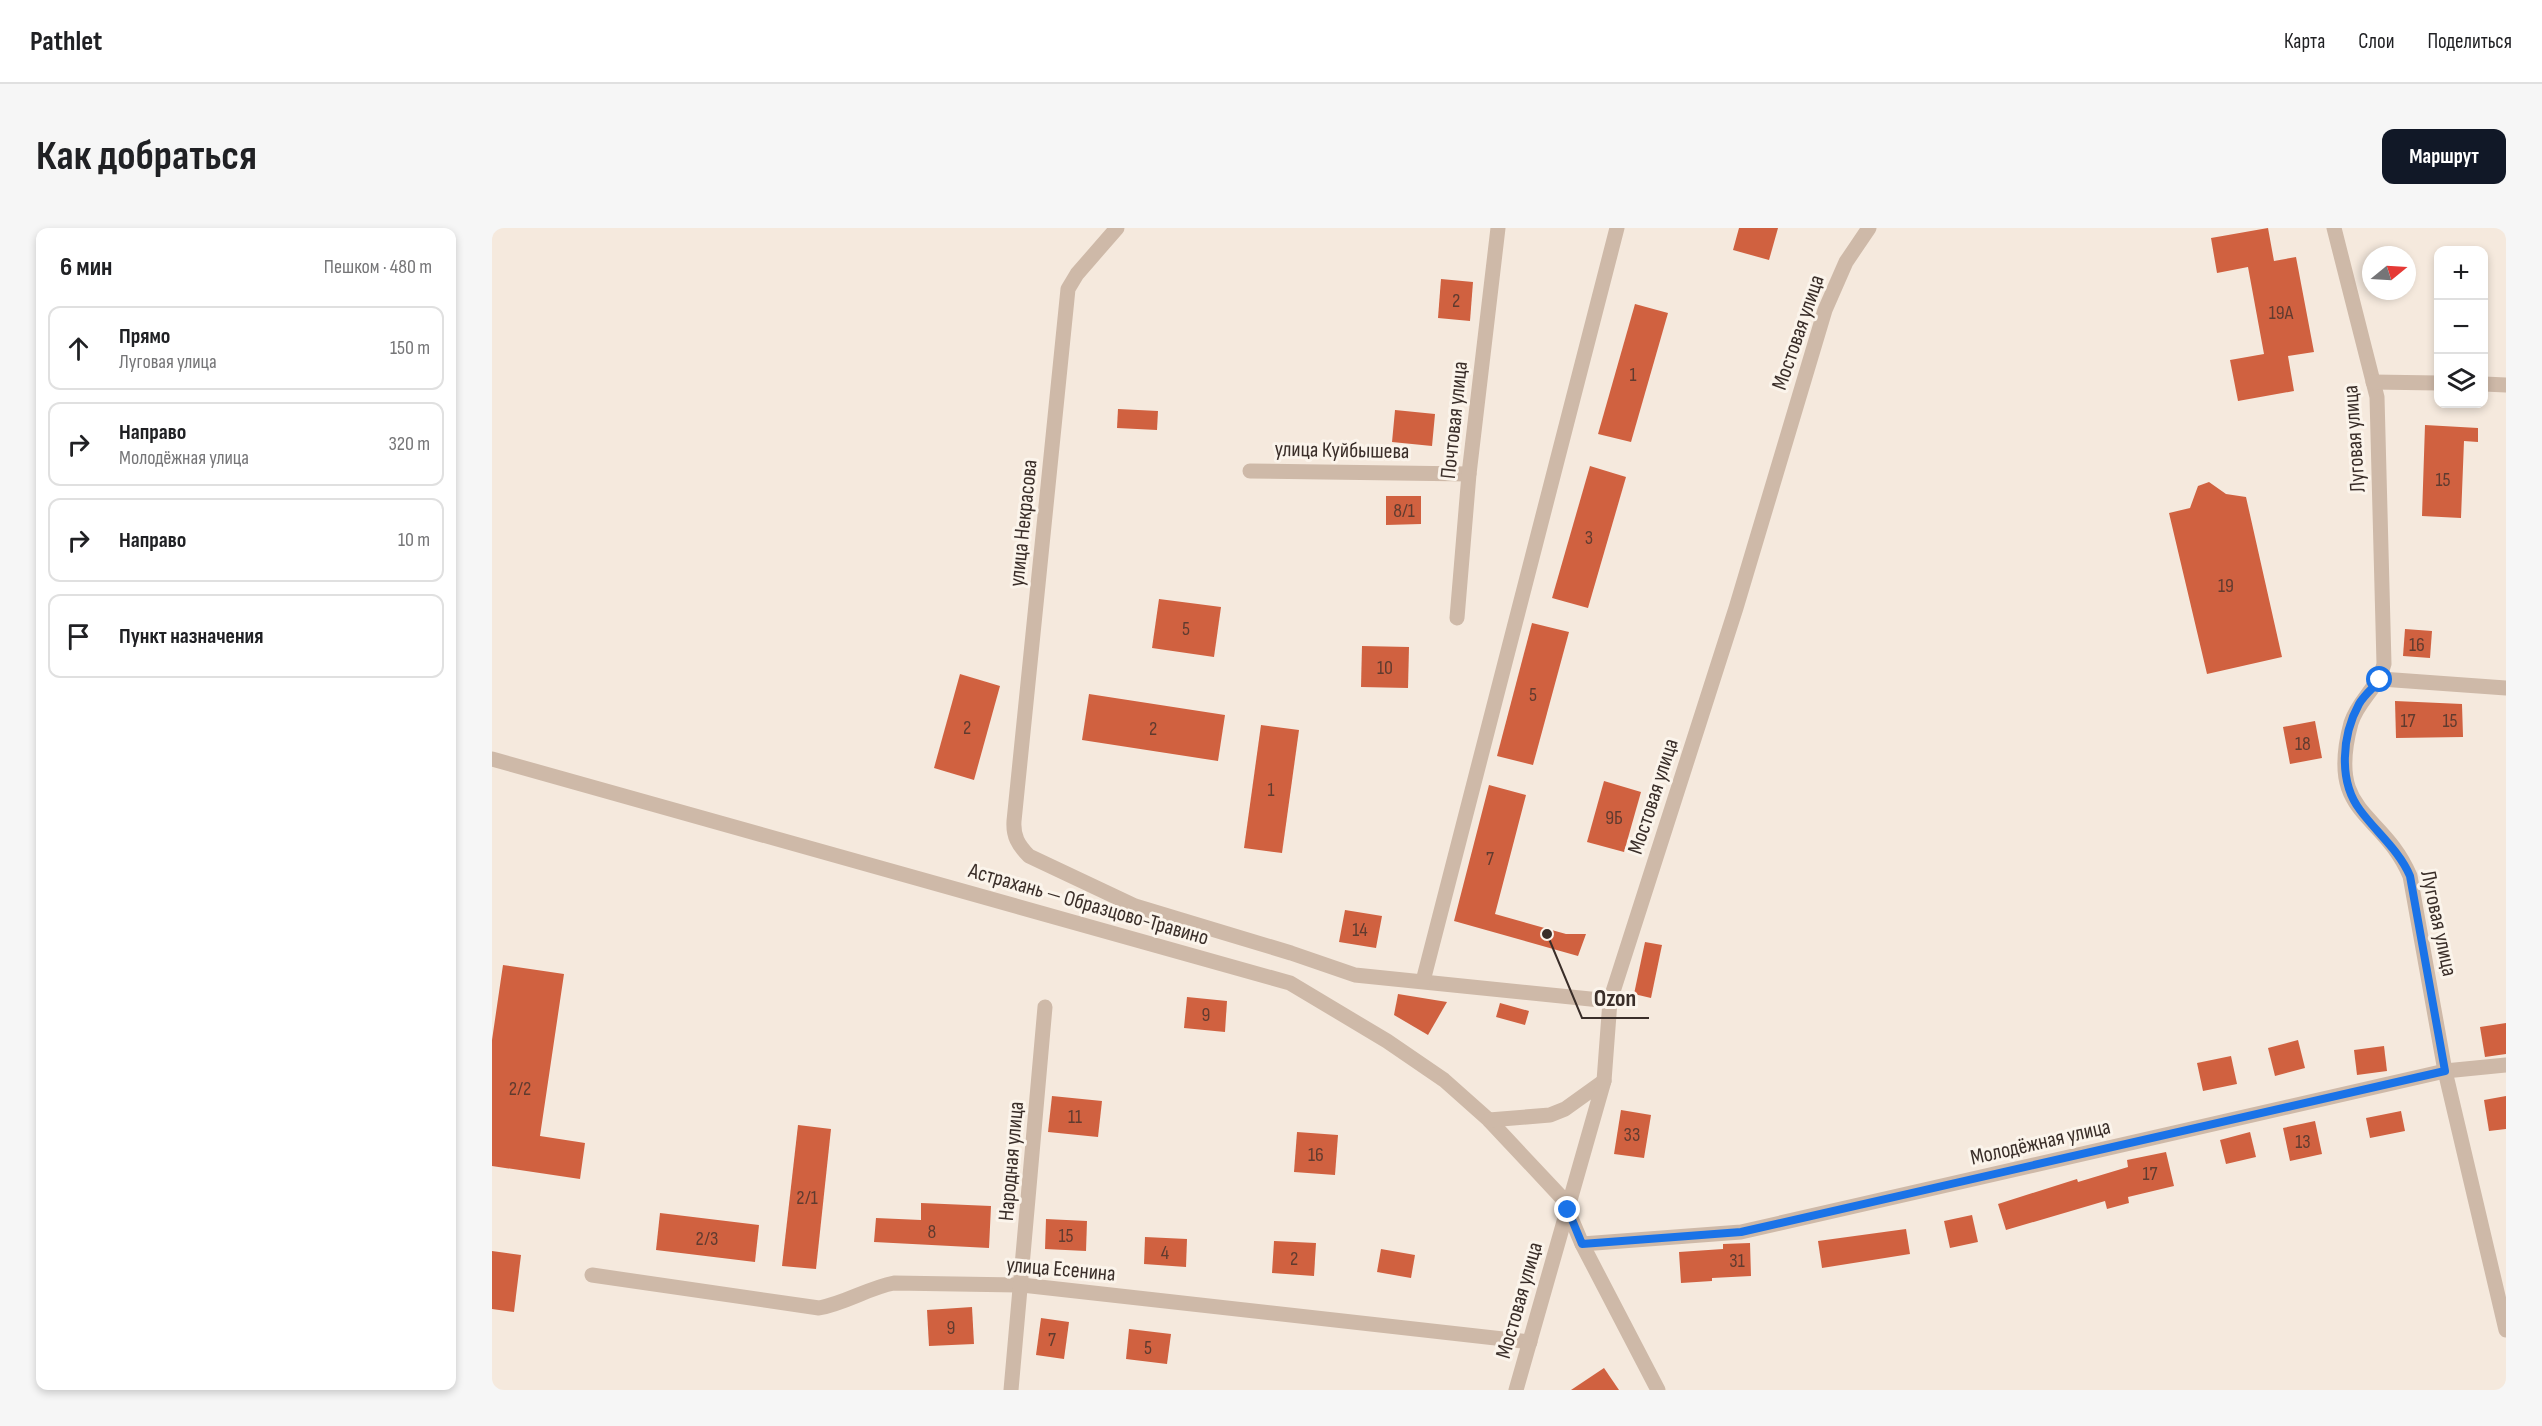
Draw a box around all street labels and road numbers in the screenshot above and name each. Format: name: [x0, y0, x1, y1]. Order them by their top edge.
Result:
street label: Мостовая улица: [1766, 271, 1831, 394]
street label: Почтовая улица: [1435, 360, 1474, 480]
street label: Луговая улица: [2337, 384, 2372, 493]
street label: улица Куйбышева: [1274, 436, 1410, 465]
street label: улица Некрасова: [1003, 458, 1044, 588]
street label: Мостовая улица: [1622, 735, 1685, 858]
street label: Астрахань — Образцово-Травино: [964, 857, 1212, 952]
street label: Луговая улица: [2414, 868, 2463, 979]
street label: Народная улица: [993, 1100, 1030, 1222]
street label: Молодёжная улица: [1968, 1113, 2113, 1172]
street label: Мостовая улица: [1490, 1239, 1549, 1362]
street label: улица Есенина: [1005, 1251, 1117, 1288]

